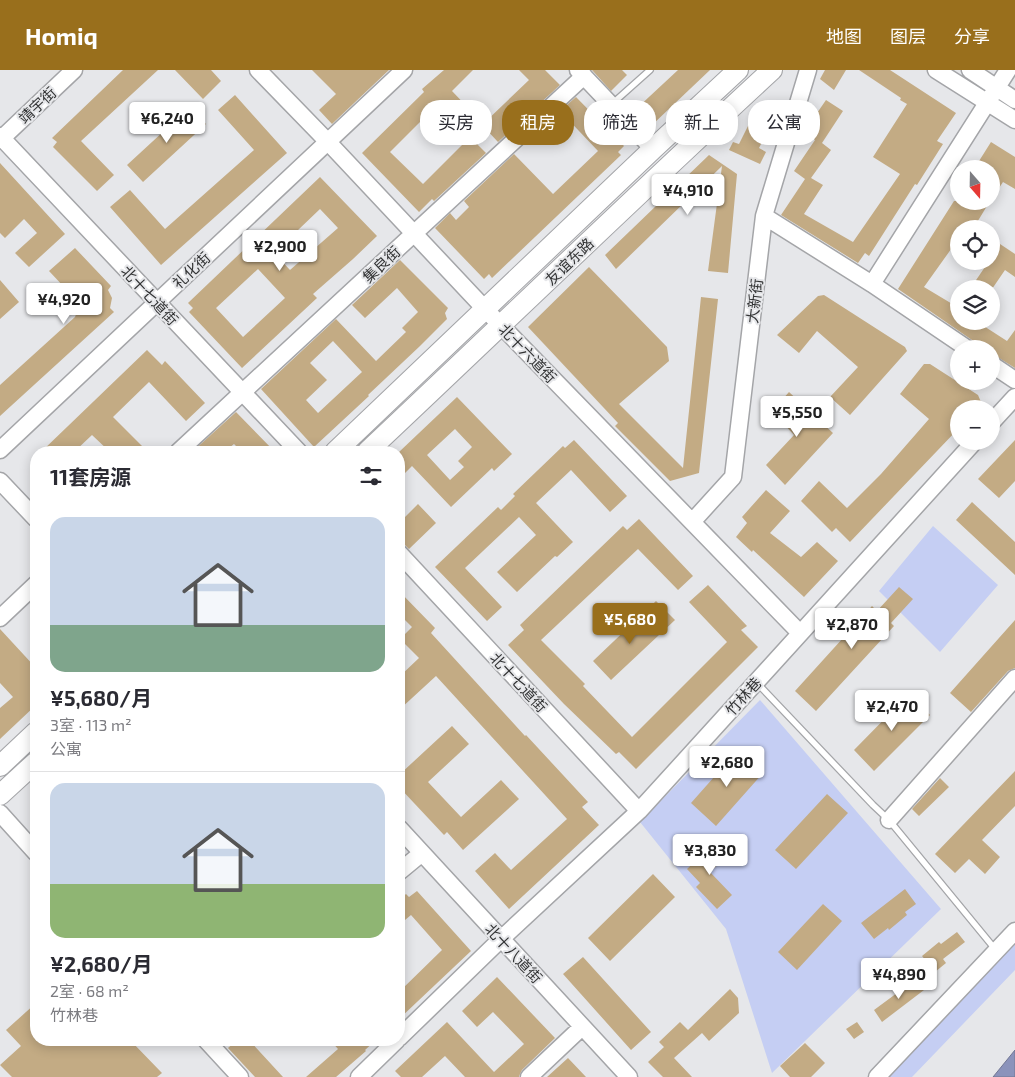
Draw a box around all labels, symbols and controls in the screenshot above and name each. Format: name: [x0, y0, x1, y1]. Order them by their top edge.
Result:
text: Homiq: [25, 21, 98, 50]
text: 地图: [826, 25, 862, 47]
text: 图层: [890, 25, 926, 47]
text: 分享: [954, 25, 990, 47]
street label: 靖宇街: [14, 83, 60, 127]
chip: 买房: [420, 100, 492, 145]
chip: 租房: [502, 100, 574, 145]
chip: 筛选: [584, 100, 656, 145]
chip: 新上: [666, 100, 738, 145]
chip: 公寓: [748, 100, 820, 145]
pin: ¥6,240: [126, 102, 208, 144]
text: ¥6,240: [140, 108, 194, 127]
north arrow: [950, 160, 1000, 210]
map controls: [950, 160, 1000, 450]
pin: ¥4,910: [647, 174, 729, 216]
text: ¥4,910: [662, 180, 714, 199]
button: locate: [950, 220, 1000, 270]
pin: ¥2,900: [239, 230, 321, 272]
street label: 友谊东路: [541, 234, 597, 288]
text: ¥2,900: [253, 236, 307, 255]
street label: 集良街: [358, 242, 404, 286]
street label: 礼化街: [168, 248, 214, 292]
street label: 北十七道街: [118, 261, 182, 329]
street label: 大新街: [742, 278, 766, 324]
button: layers: [950, 280, 1000, 330]
pin: ¥4,920: [23, 282, 105, 325]
text: ¥4,920: [37, 289, 91, 308]
street label: 北十六道街: [495, 320, 561, 386]
button: +: [950, 340, 1000, 390]
pin: ¥5,550: [756, 396, 838, 438]
button: −: [950, 400, 1000, 450]
text: ¥5,550: [771, 402, 823, 421]
icon: filters: [357, 462, 385, 490]
text: 11套房源: [50, 464, 131, 489]
icon: home: [173, 550, 263, 640]
pin: ¥5,680: [589, 602, 671, 645]
pin: ¥2,870: [811, 608, 893, 650]
text: ¥5,680: [604, 609, 656, 628]
text: ¥2,870: [826, 614, 878, 633]
street label: 北十七道街: [487, 648, 551, 716]
street label: 竹林巷: [721, 673, 765, 719]
text: ¥5,680/月: [50, 685, 152, 710]
pin: ¥2,470: [851, 690, 933, 732]
text: ¥2,470: [866, 696, 918, 715]
text: 3室 · 113 m²: [50, 715, 132, 734]
text: 公寓: [50, 739, 82, 758]
pin: ¥2,680: [686, 746, 768, 788]
text: ¥2,680: [700, 752, 754, 771]
icon: home: [173, 815, 263, 905]
pin: ¥3,830: [669, 834, 751, 876]
text: ¥3,830: [684, 840, 736, 859]
street label: 北十八道街: [482, 919, 546, 987]
text: ¥2,680/月: [50, 951, 153, 976]
pin: ¥4,890: [858, 958, 940, 1000]
text: ¥4,890: [872, 964, 926, 983]
text: 2室 · 68 m²: [50, 981, 129, 1000]
text: 竹林巷: [50, 1005, 98, 1024]

